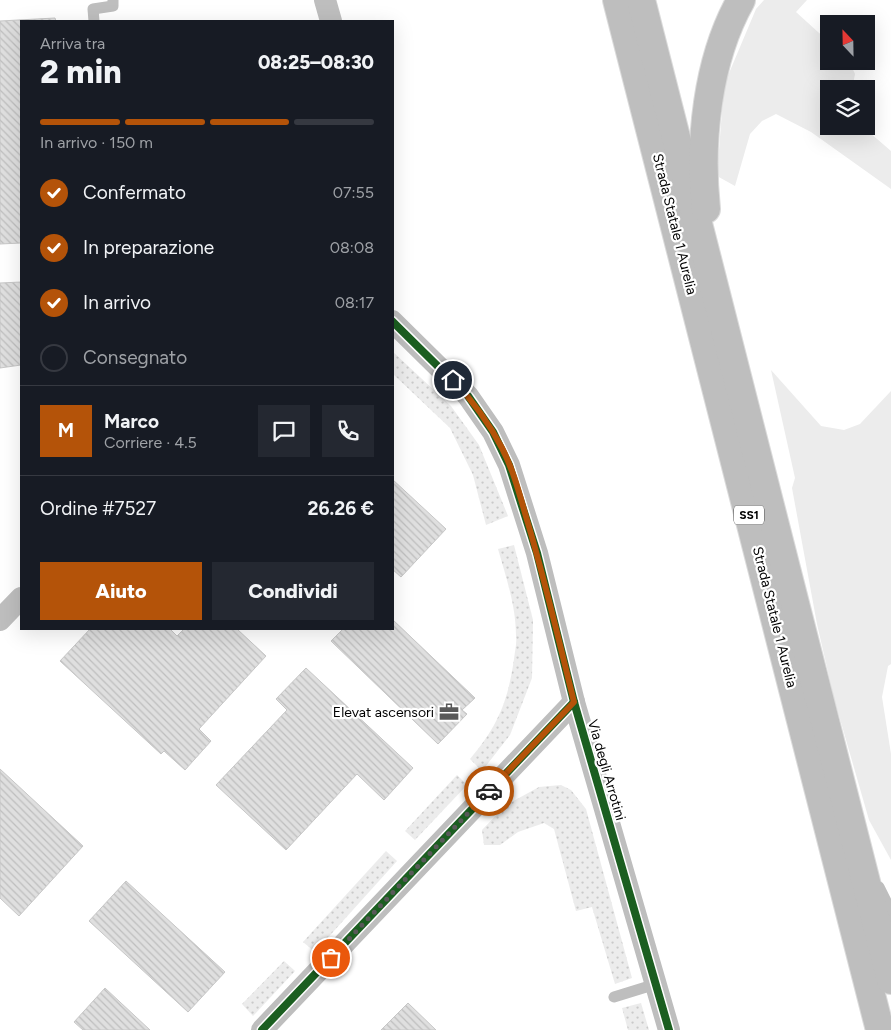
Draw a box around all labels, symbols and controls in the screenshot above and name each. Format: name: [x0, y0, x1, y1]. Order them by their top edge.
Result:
north arrow: [820, 15, 875, 70]
map controls: [820, 15, 875, 135]
text: Arriva tra: [40, 34, 105, 53]
text: 08:25–08:30: [258, 51, 374, 74]
text: 2 min: [40, 53, 122, 91]
button: layers: [820, 80, 875, 135]
text: In arrivo · 150 m: [40, 133, 153, 152]
street label: Strada Statale 1 Aurelia: [649, 152, 700, 296]
icon: check: [40, 179, 68, 207]
text: Confermato: [83, 181, 186, 204]
text: 07:55: [333, 183, 374, 202]
icon: check: [40, 234, 68, 262]
text: In preparazione: [83, 236, 214, 259]
text: 08:08: [330, 238, 374, 257]
icon: check: [40, 289, 68, 317]
text: In arrivo: [83, 291, 151, 314]
text: 08:17: [335, 293, 374, 312]
text: Consegnato: [83, 346, 187, 369]
pin: [432, 359, 474, 401]
icon: home: [439, 366, 467, 394]
button: chat: [258, 405, 310, 457]
button: phone: [322, 405, 374, 457]
text: Marco: [104, 410, 159, 433]
text: M: [58, 419, 74, 442]
text: Corriere · 4.5: [104, 433, 197, 452]
text: Ordine #7527: [40, 497, 156, 520]
text: 26.26 €: [308, 497, 374, 520]
road number: SS1: [734, 506, 764, 524]
street label: Strada Statale 1 Aurelia: [749, 545, 800, 689]
button: Aiuto: [40, 562, 202, 620]
button: Condividi: [212, 562, 374, 620]
office icon: Elevat ascensori: [438, 701, 460, 723]
place label: Elevat ascensori: [333, 704, 434, 721]
street label: Via degli Arrotini: [584, 718, 629, 822]
courier: [464, 766, 514, 816]
icon: car: [475, 777, 503, 805]
pin: [310, 937, 352, 979]
icon: bag: [317, 944, 345, 972]

